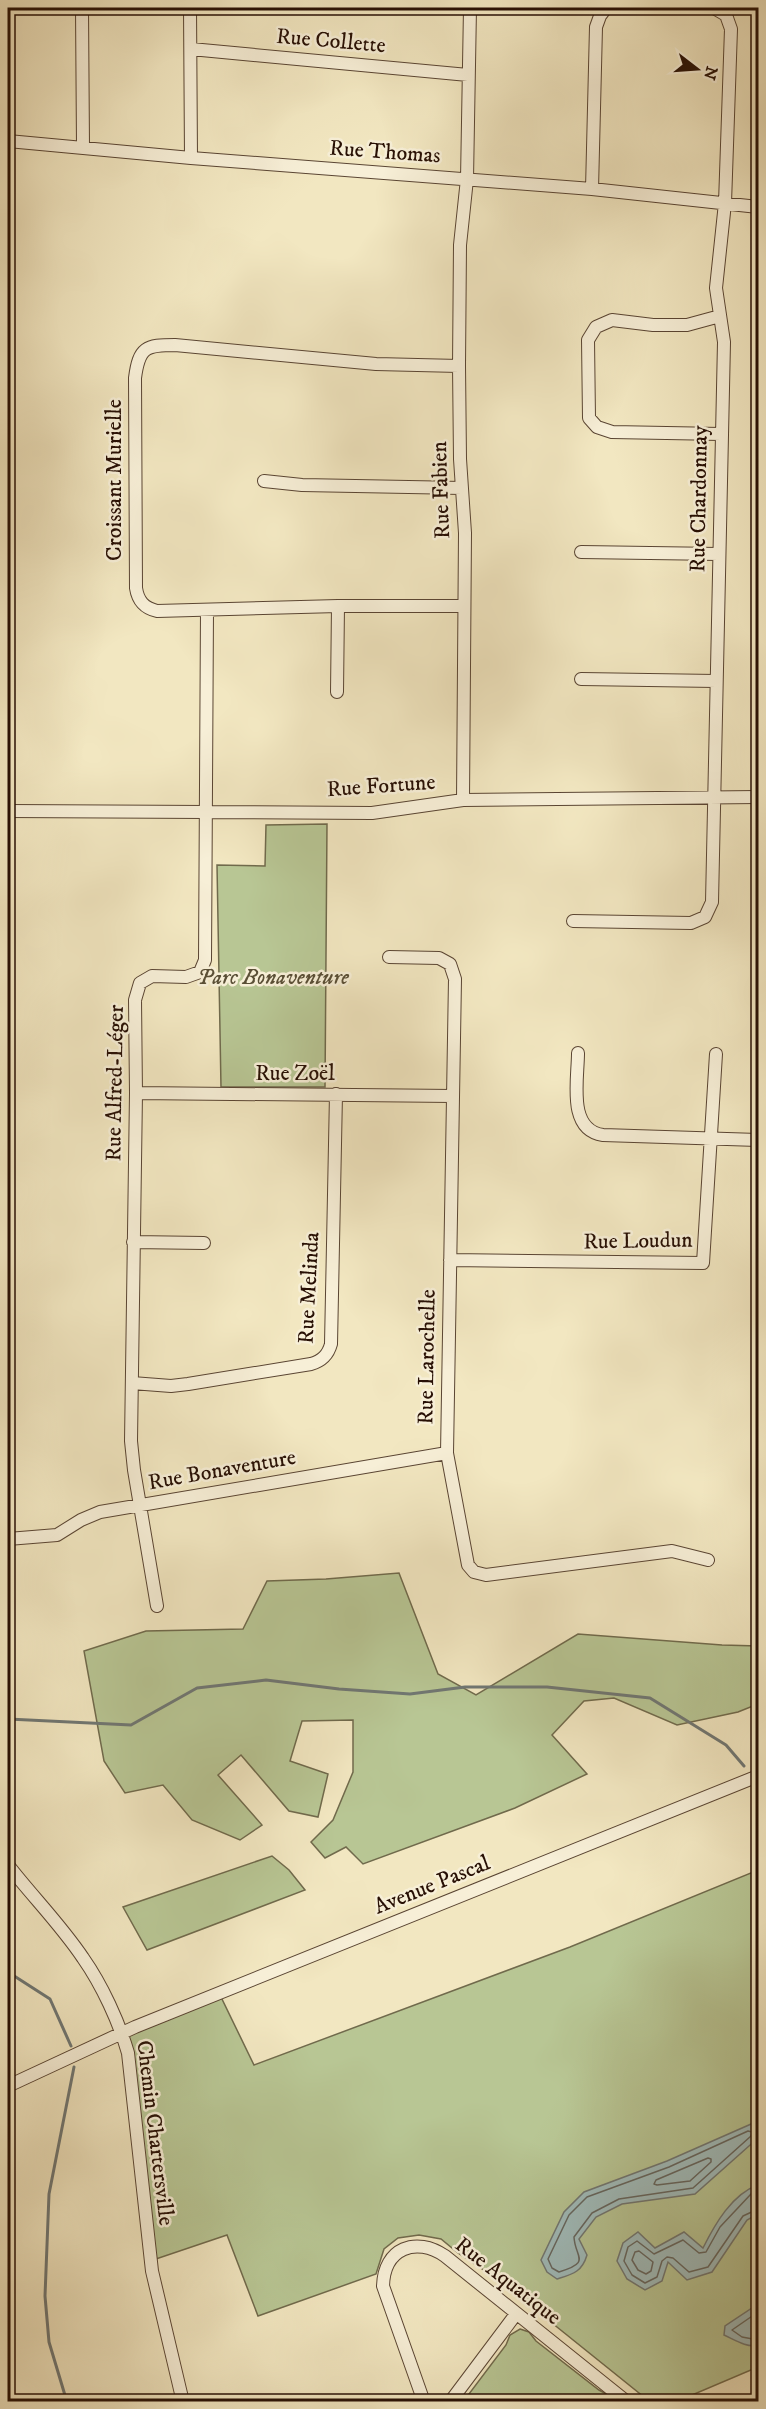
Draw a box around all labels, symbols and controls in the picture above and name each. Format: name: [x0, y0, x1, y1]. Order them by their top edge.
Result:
street label: Rue Collette: [275, 23, 387, 59]
north arrow: [667, 39, 727, 99]
text: N: [699, 64, 722, 82]
street label: Rue Thomas: [329, 135, 441, 169]
street label: Croissant Murielle: [101, 399, 128, 561]
street label: Rue Chardonnay: [684, 425, 714, 573]
street label: Rue Fabien: [426, 440, 456, 539]
street label: Rue Fortune: [326, 769, 436, 803]
park label: Parc Bonaventure: [197, 964, 349, 991]
street label: Rue Alfred-Léger: [100, 1004, 130, 1162]
street label: Rue Zoël: [255, 1060, 335, 1087]
street label: Rue Loudun: [583, 1227, 693, 1255]
street label: Rue Melinda: [293, 1231, 325, 1345]
street label: Rue Larochelle: [412, 1289, 442, 1425]
street label: Rue Bonaventure: [146, 1444, 298, 1496]
street label: Avenue Pascal: [370, 1849, 494, 1921]
street label: Chemin Chartersville: [130, 2039, 180, 2227]
street label: Rue Aquatique: [450, 2231, 566, 2331]

